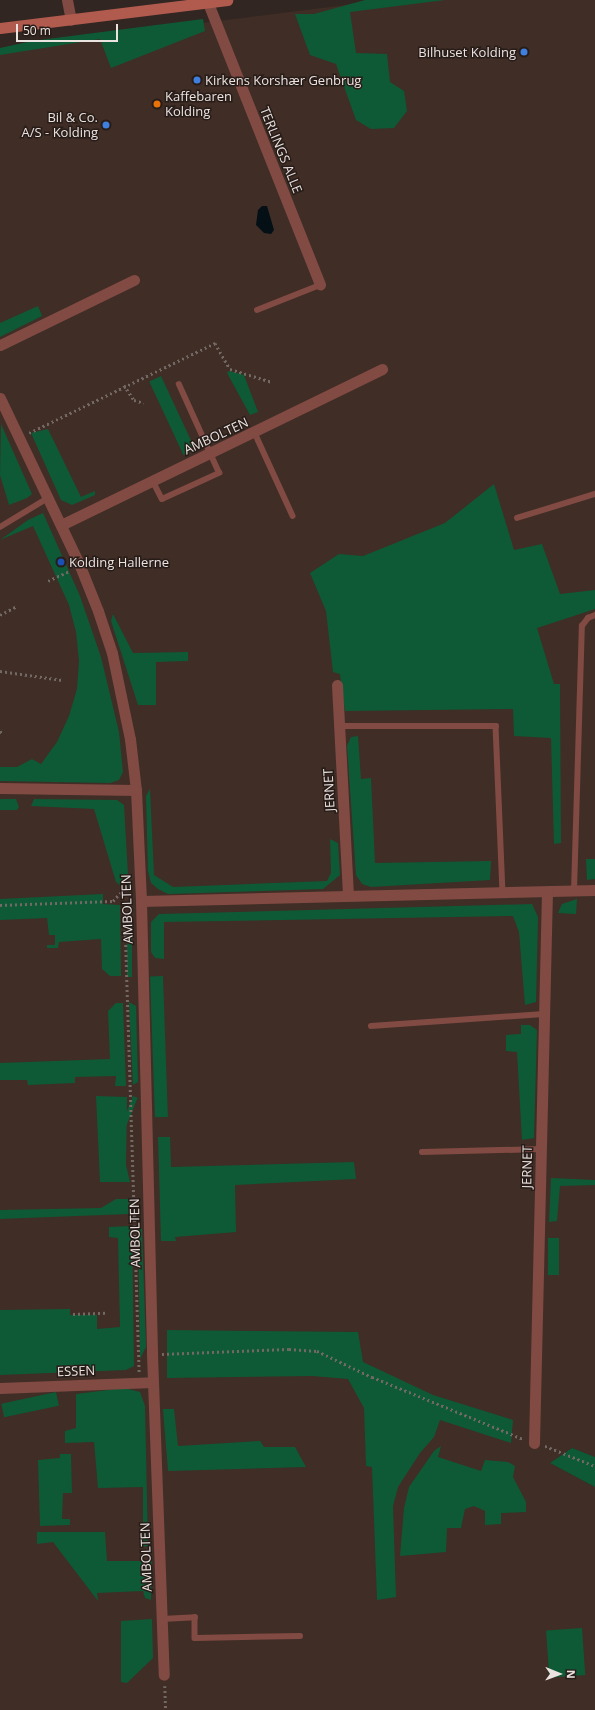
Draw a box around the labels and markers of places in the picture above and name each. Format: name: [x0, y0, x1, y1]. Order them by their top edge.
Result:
place label: Bilhuset Kolding: [418, 44, 516, 60]
marker: Bilhuset Kolding: [519, 47, 529, 57]
place label: Kirkens Korshær Genbrug: [205, 72, 361, 88]
marker: Kirkens Korshær Genbrug: [192, 75, 202, 85]
place label: Kaffebaren Kolding: [165, 89, 232, 120]
marker: Kaffebaren Kolding: [152, 99, 162, 109]
place label: Bil & Co. A/S - Kolding: [22, 110, 98, 141]
marker: Bil & Co. A/S - Kolding: [101, 120, 111, 130]
place label: Kolding Hallerne: [69, 554, 169, 570]
marker: Kolding Hallerne: [56, 557, 66, 567]

